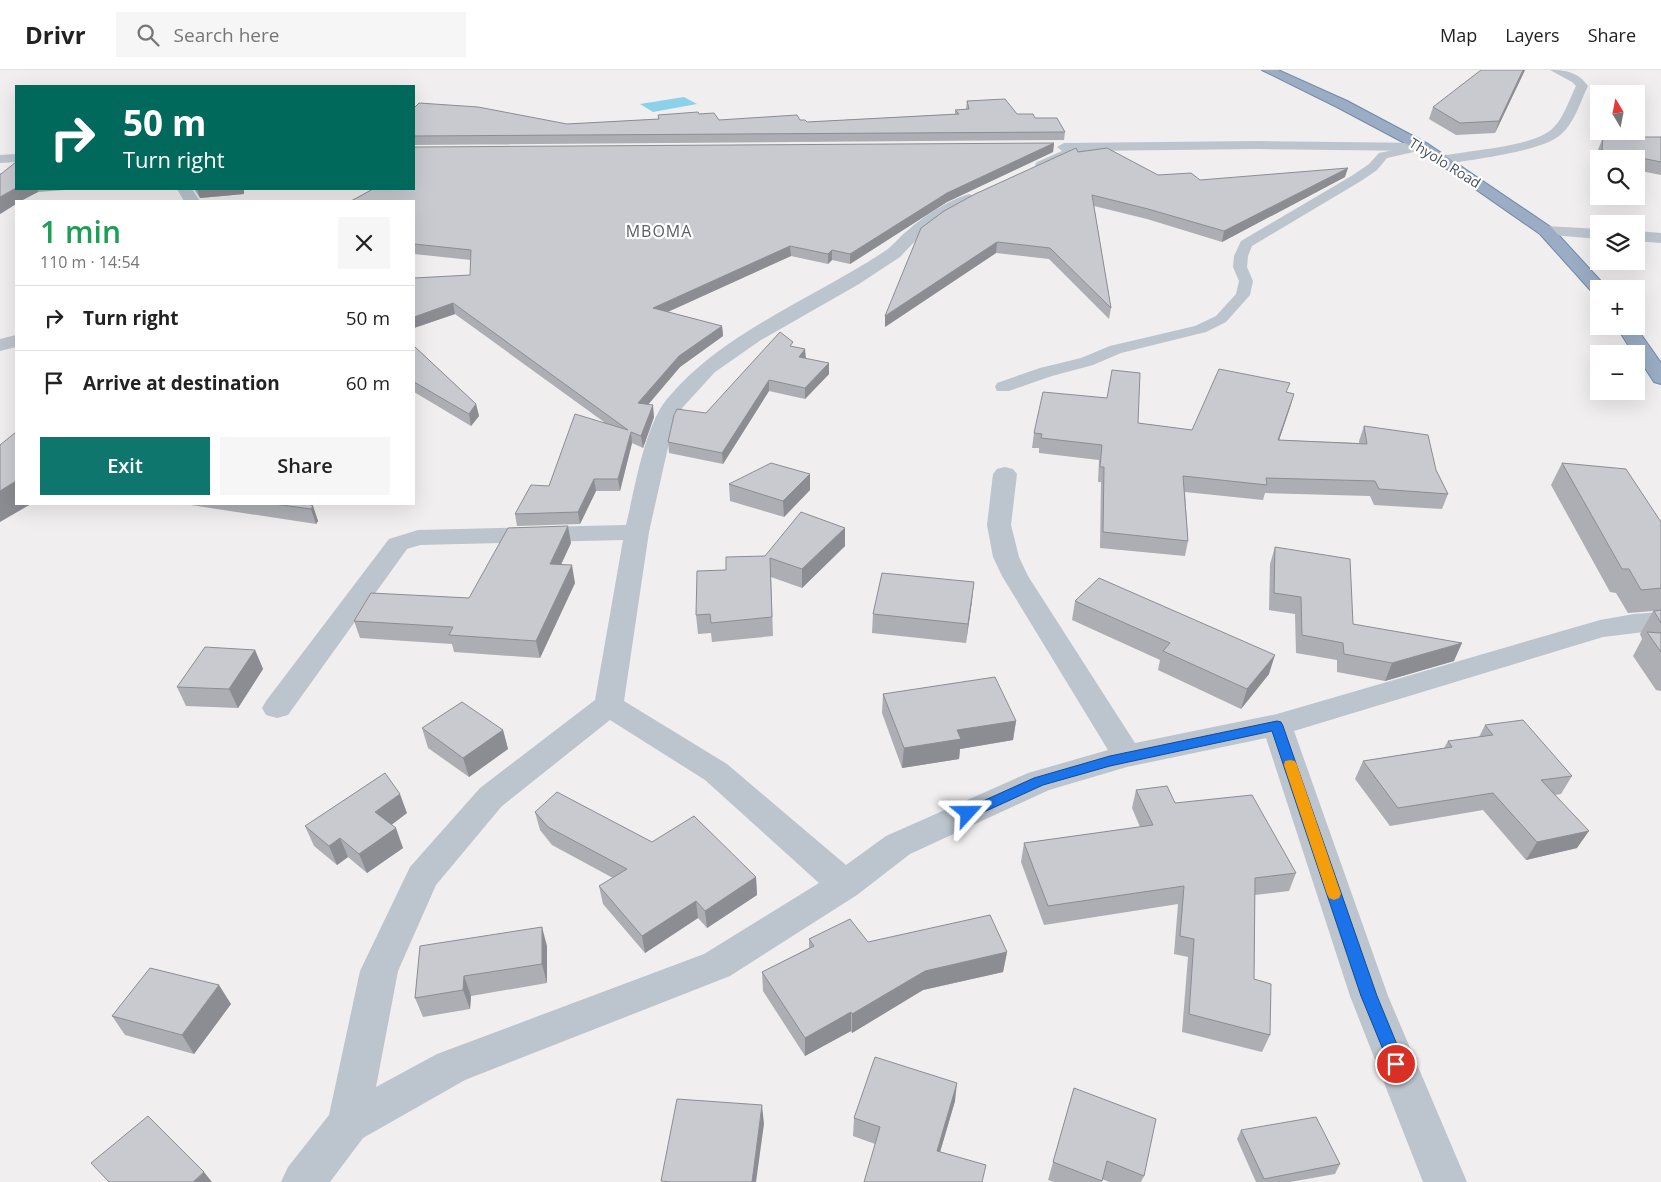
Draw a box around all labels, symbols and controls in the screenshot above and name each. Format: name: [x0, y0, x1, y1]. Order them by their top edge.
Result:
search box: [116, 12, 466, 57]
text: Drivr: [25, 18, 86, 51]
icon: search: [134, 21, 162, 49]
text: Search here: [174, 22, 279, 48]
text: Map: [1440, 23, 1477, 47]
text: Layers: [1505, 23, 1560, 47]
text: Share: [1588, 23, 1636, 47]
north arrow: [1590, 85, 1645, 140]
map controls: [1590, 85, 1645, 400]
text: 50 m: [123, 99, 206, 146]
icon: right: [40, 105, 105, 170]
street label: Thyolo Road: [1406, 133, 1485, 192]
text: Turn right: [123, 144, 225, 174]
button: search: [1590, 150, 1645, 205]
text: 1 min: [40, 211, 121, 252]
button: layers: [1590, 215, 1645, 270]
button: close: [338, 217, 390, 269]
district label: MBOMA: [626, 220, 692, 242]
text: 110 m · 14:54: [40, 251, 140, 273]
button: +: [1590, 280, 1645, 335]
icon: right: [40, 304, 68, 332]
text: Turn right: [83, 305, 178, 331]
text: 50 m: [346, 305, 390, 331]
button: −: [1590, 345, 1645, 400]
icon: arrive: [40, 369, 68, 397]
text: Arrive at destination: [83, 370, 280, 396]
text: 60 m: [346, 370, 390, 396]
button: Exit: [40, 437, 210, 495]
button: Share: [220, 437, 390, 495]
position arrow: [941, 786, 993, 838]
pin: [1375, 1043, 1417, 1085]
icon: arrive: [1382, 1050, 1410, 1078]

